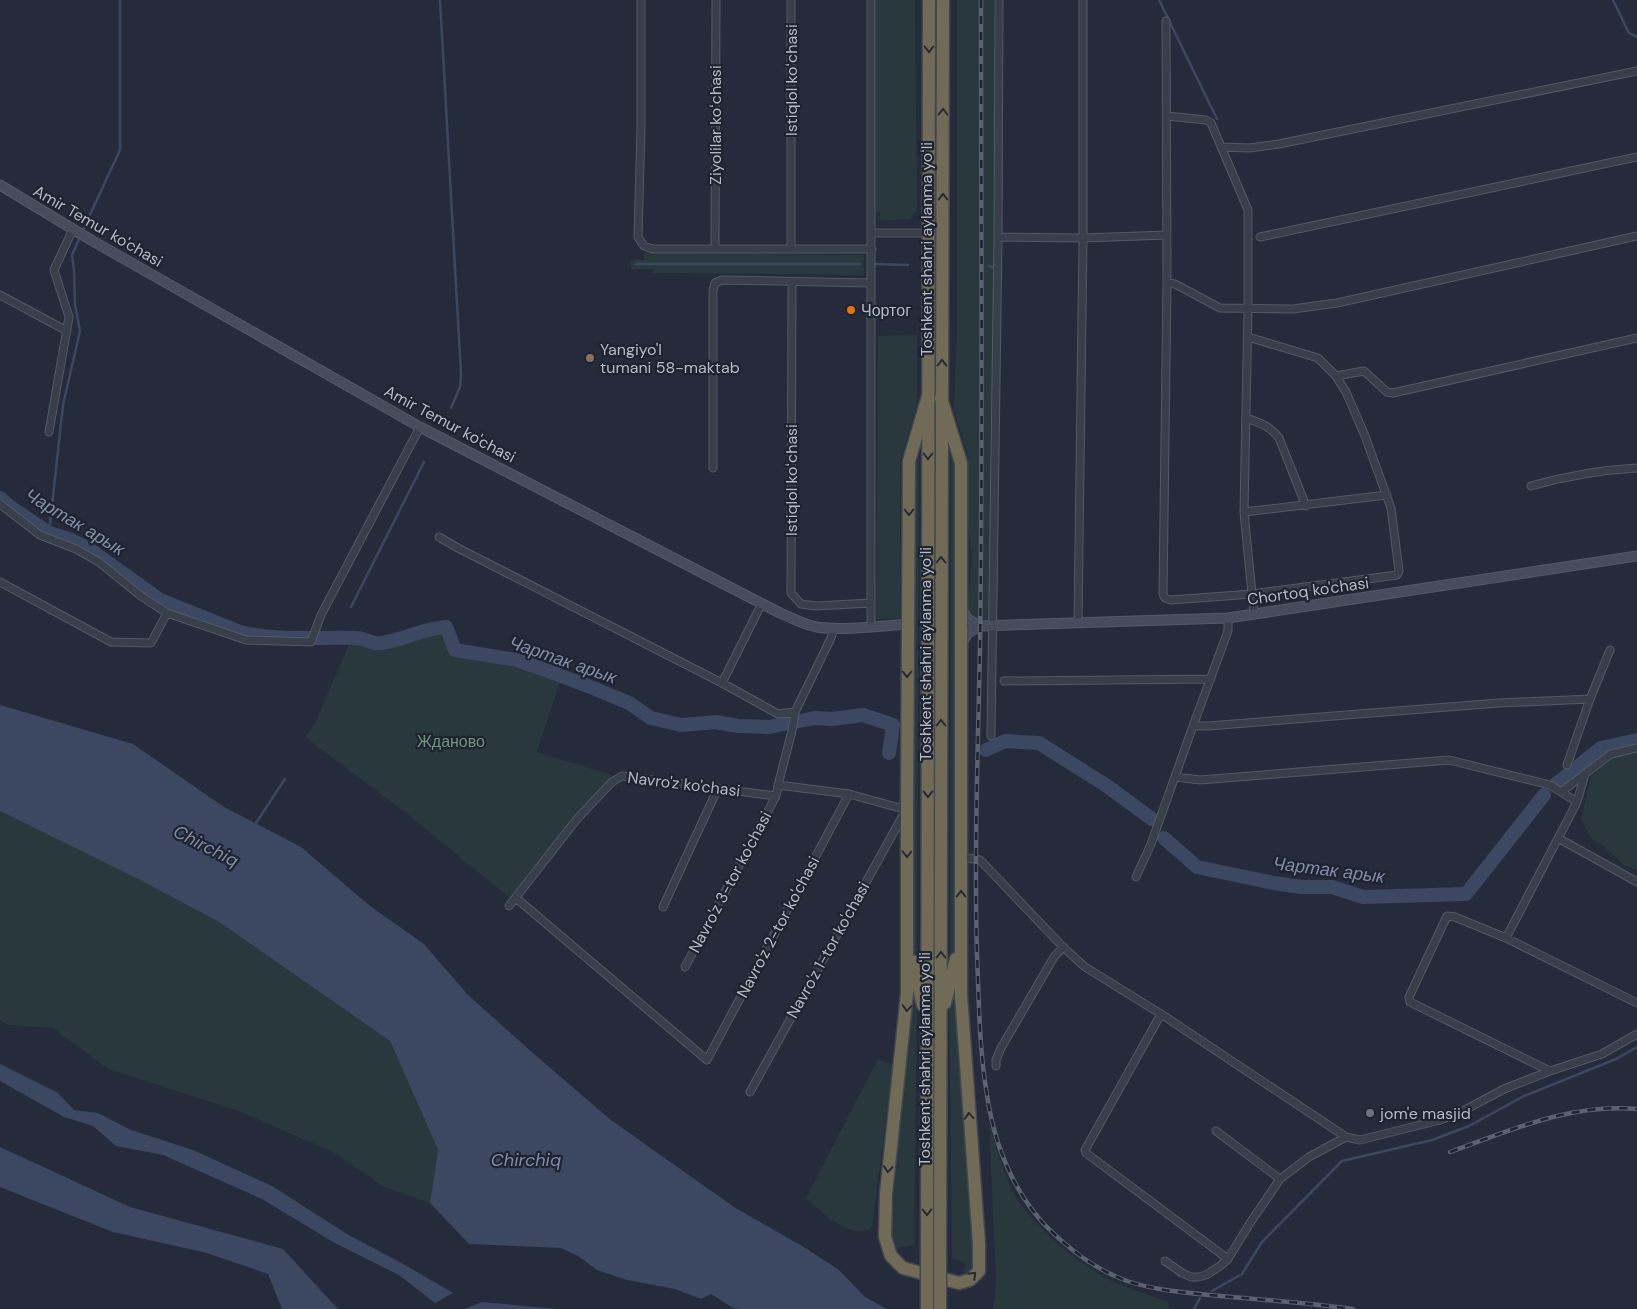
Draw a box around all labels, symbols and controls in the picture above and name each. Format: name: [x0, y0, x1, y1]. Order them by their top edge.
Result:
street label: Istiqlol koʻchasi: [781, 24, 802, 136]
one-way arrow: [924, 45, 934, 53]
street label: Ziyolilar koʻchasi: [705, 65, 726, 185]
one-way arrow: [938, 108, 948, 116]
street label: Toshkent shahri aylanma yoʻli: [916, 142, 937, 356]
street label: Amir Temur ko'chasi: [29, 180, 167, 272]
one-way arrow: [938, 193, 948, 200]
place label: Чортог: [861, 300, 911, 321]
marker: Чортог: [845, 304, 857, 316]
place label: Yangiyo'l tumani 58-maktab: [600, 339, 740, 378]
marker: Yangiyo'l tumani 58-maktab: [584, 352, 596, 364]
one-way arrow: [937, 358, 947, 366]
street label: Amir Temur ko'chasi: [381, 380, 519, 468]
street label: Istiqlol koʻchasi: [781, 424, 802, 536]
one-way arrow: [923, 452, 933, 460]
water label: Чартак арык: [21, 483, 131, 562]
one-way arrow: [903, 508, 914, 516]
street label: Toshkent shahri aylanma yoʻli: [915, 547, 936, 761]
one-way arrow: [936, 556, 946, 564]
street label: Chortoq ko'chasi: [1246, 572, 1370, 610]
water label: Чартак арык: [506, 630, 621, 690]
one-way arrow: [902, 670, 912, 678]
one-way arrow: [936, 718, 946, 726]
park label: Жданово: [417, 731, 485, 752]
street label: Navro'z ko'chasi: [626, 767, 742, 801]
one-way arrow: [923, 790, 933, 798]
street label: Navro'z 3-tor ko'chasi: [684, 808, 776, 956]
water label: Chirchiq: [169, 819, 243, 873]
one-way arrow: [902, 850, 912, 858]
water label: Чартак арык: [1272, 851, 1388, 889]
street label: Navro'z 2-tor ko'chasi: [732, 853, 824, 1001]
street label: Navro'z 1-tor ko'chasi: [782, 878, 874, 1022]
one-way arrow: [956, 889, 966, 897]
one-way arrow: [936, 951, 946, 958]
street label: Toshkent shahri aylanma yoʻli: [914, 952, 935, 1166]
one-way arrow: [901, 1004, 912, 1012]
place label: jom'e masjid: [1379, 1103, 1471, 1124]
marker: jom'e masjid: [1364, 1107, 1376, 1119]
one-way arrow: [964, 1112, 975, 1120]
water label: Chirchiq: [491, 1148, 561, 1172]
one-way arrow: [883, 1166, 894, 1174]
one-way arrow: [922, 1208, 932, 1216]
one-way arrow: [967, 1272, 976, 1281]

